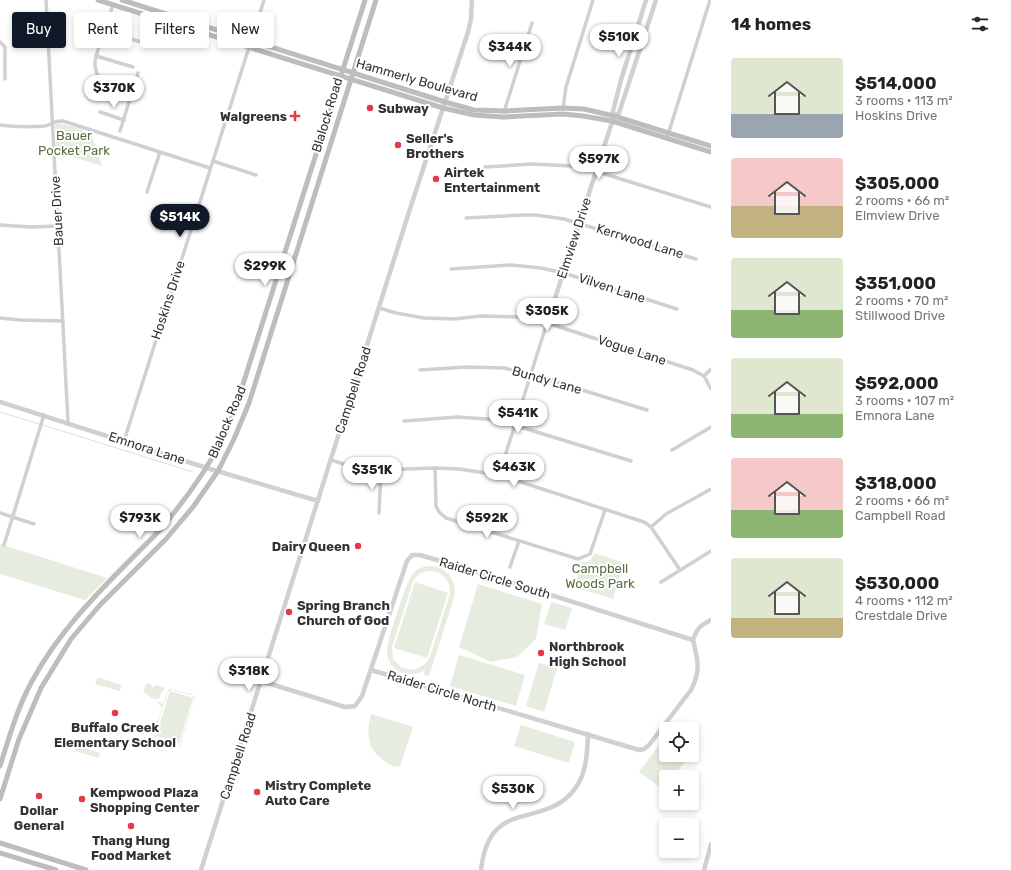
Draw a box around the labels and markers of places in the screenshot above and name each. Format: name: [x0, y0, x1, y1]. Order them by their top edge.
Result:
pin: $510K: [591, 24, 647, 58]
pin: $344K: [482, 34, 538, 68]
pin: $370K: [86, 75, 142, 109]
place label: Subway: [378, 101, 429, 116]
marker: Subway: [365, 103, 375, 113]
place label: Walgreens: [220, 109, 287, 124]
marker: Walgreens: [290, 111, 300, 121]
place label: Seller's Brothers: [406, 131, 464, 161]
marker: Seller's Brothers: [393, 140, 403, 150]
pin: $597K: [571, 146, 627, 180]
place label: Airtek Entertainment: [444, 165, 540, 195]
marker: Airtek Entertainment: [431, 174, 441, 184]
pin: $514K: [152, 204, 208, 238]
pin: $299K: [237, 253, 293, 287]
pin: $305K: [519, 298, 575, 332]
pin: $541K: [490, 400, 546, 434]
pin: $463K: [486, 454, 542, 488]
pin: $351K: [344, 457, 400, 491]
pin: $793K: [112, 505, 168, 539]
pin: $592K: [459, 505, 515, 539]
place label: Dairy Queen: [272, 539, 350, 554]
marker: Dairy Queen: [353, 541, 363, 551]
place label: Spring Branch Church of God: [297, 598, 390, 628]
marker: Spring Branch Church of God: [284, 607, 294, 617]
place label: Northbrook High School: [549, 639, 626, 669]
marker: Northbrook High School: [536, 648, 546, 658]
pin: $318K: [221, 658, 277, 692]
marker: Buffalo Creek Elementary School: [110, 708, 120, 718]
place label: Buffalo Creek Elementary School: [54, 720, 176, 750]
pin: $530K: [485, 776, 541, 810]
place label: Mistry Complete Auto Care: [265, 778, 371, 808]
place label: Kempwood Plaza Shopping Center: [90, 785, 199, 815]
marker: Mistry Complete Auto Care: [252, 787, 262, 797]
marker: Dollar General: [34, 791, 44, 801]
marker: Kempwood Plaza Shopping Center: [77, 794, 87, 804]
place label: Dollar General: [14, 803, 64, 833]
marker: Thang Hung Food Market: [126, 821, 136, 831]
place label: Thang Hung Food Market: [91, 833, 171, 863]

